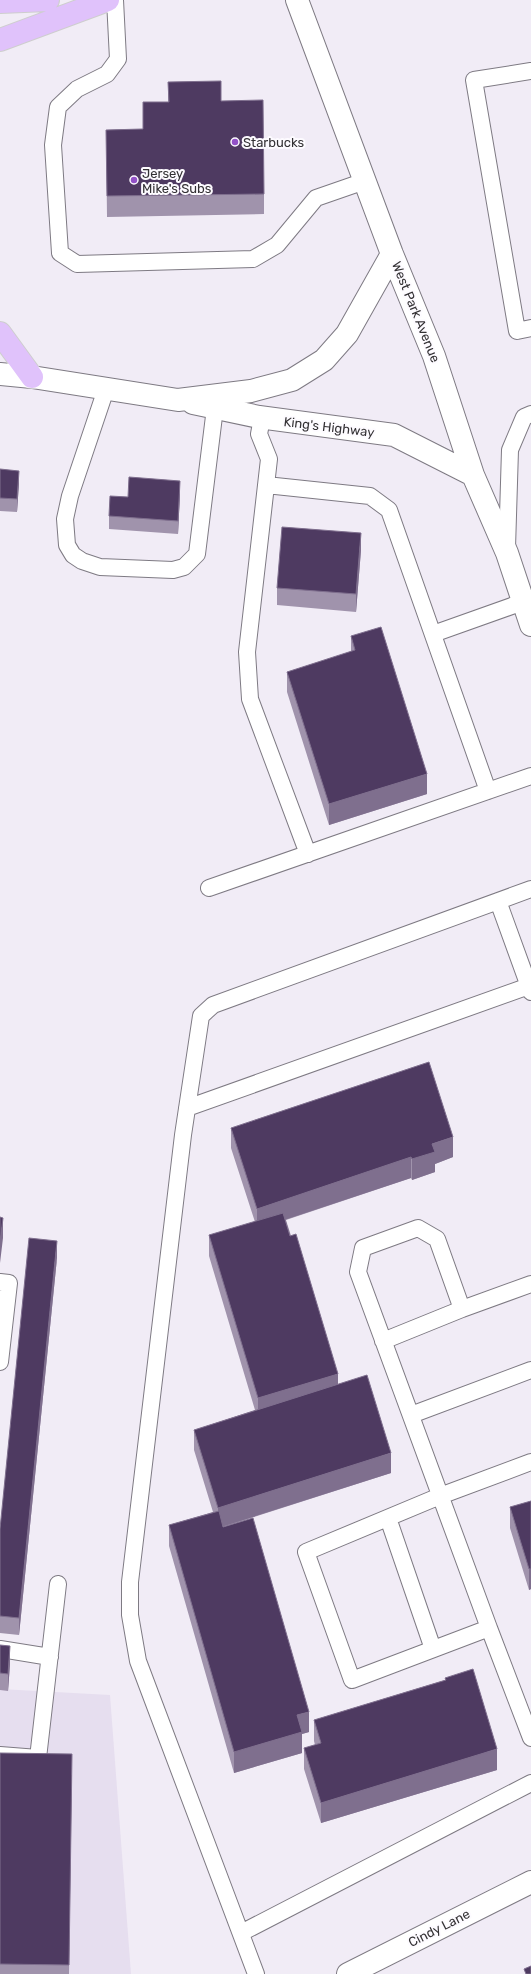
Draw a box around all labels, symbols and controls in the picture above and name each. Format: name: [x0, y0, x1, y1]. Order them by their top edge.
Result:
place label: Starbucks: [243, 135, 305, 150]
marker: Starbucks: [230, 137, 240, 147]
place label: Jersey Mike's Subs: [142, 166, 212, 196]
marker: Jersey Mike's Subs: [129, 175, 139, 185]
street label: West Park Avenue: [389, 259, 443, 365]
street label: King's Highway: [283, 414, 375, 441]
street label: Cindy Lane: [406, 1906, 472, 1950]

